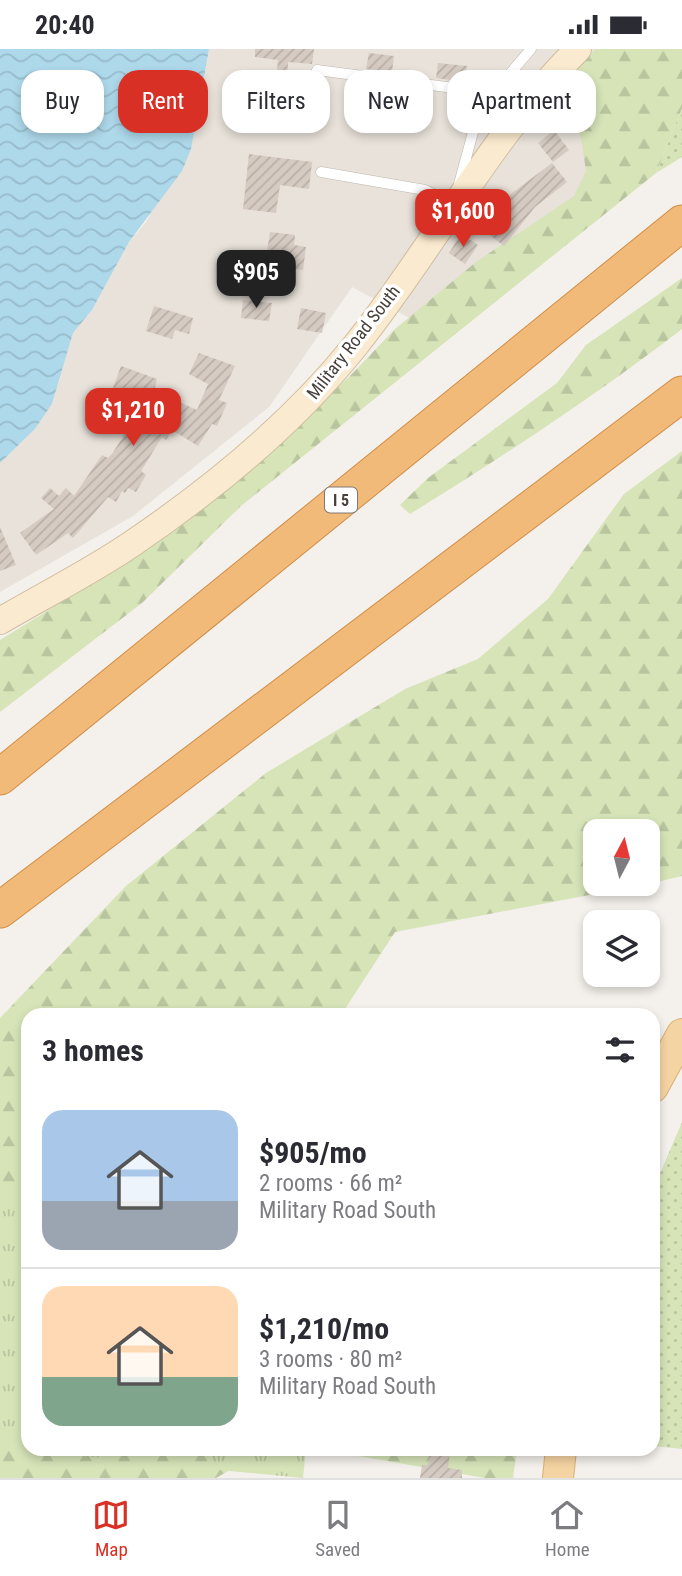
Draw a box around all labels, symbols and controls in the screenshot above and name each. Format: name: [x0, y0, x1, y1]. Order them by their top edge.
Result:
text: 20:40: [35, 10, 95, 40]
chip: Buy: [21, 70, 104, 133]
chip: Rent: [118, 70, 208, 133]
chip: Filters: [222, 70, 330, 133]
chip: New: [344, 70, 433, 133]
chip: Apartment: [447, 70, 596, 133]
pin: $1,600: [406, 189, 520, 249]
text: $1,600: [431, 198, 495, 225]
pin: $905: [215, 251, 297, 310]
text: $905: [233, 259, 279, 286]
street label: Military Road South: [302, 281, 404, 403]
pin: $1,210: [76, 389, 190, 448]
text: $1,210: [101, 397, 165, 424]
road number: I 5: [325, 487, 357, 513]
north arrow: [583, 819, 660, 896]
map controls: [583, 819, 660, 987]
button: layers: [583, 910, 660, 987]
icon: filters: [601, 1031, 639, 1069]
text: 3 homes: [42, 1033, 144, 1068]
text: $905/mo: [259, 1135, 367, 1170]
icon: home: [98, 1138, 182, 1222]
text: 2 rooms · 66 m²: [259, 1170, 402, 1197]
text: Military Road South: [259, 1197, 436, 1224]
text: $1,210/mo: [259, 1311, 389, 1346]
icon: home: [98, 1314, 182, 1398]
text: 3 rooms · 80 m²: [259, 1346, 402, 1373]
text: Military Road South: [259, 1373, 436, 1400]
tab: Map: [92, 1496, 130, 1561]
tab: Saved: [315, 1496, 360, 1561]
tab: Home: [545, 1496, 590, 1561]

